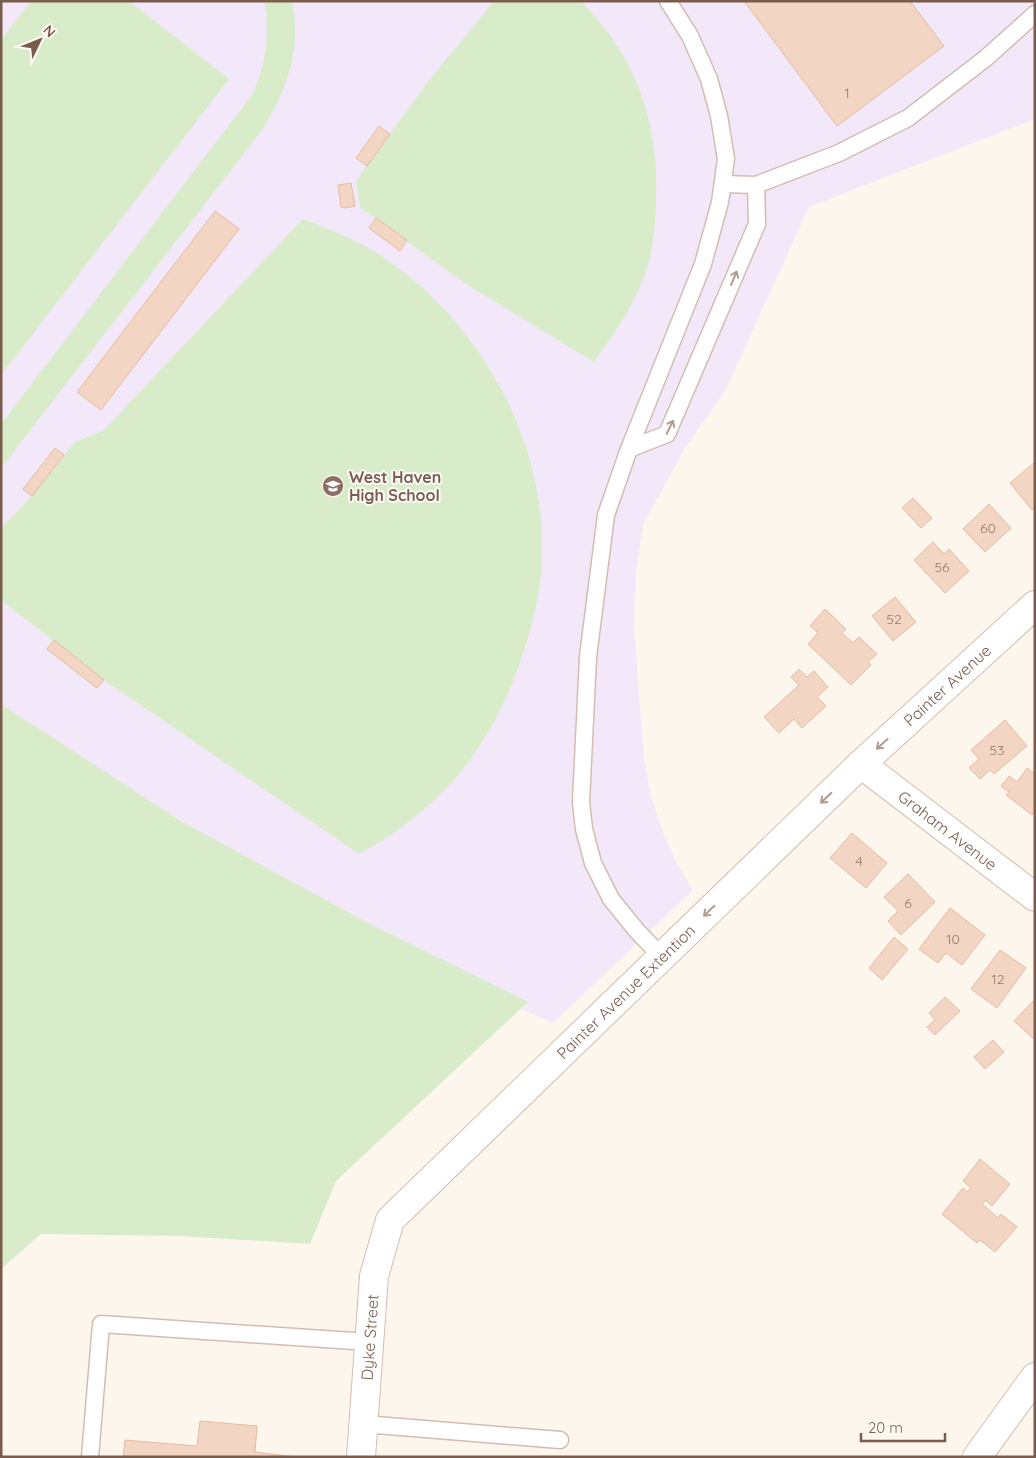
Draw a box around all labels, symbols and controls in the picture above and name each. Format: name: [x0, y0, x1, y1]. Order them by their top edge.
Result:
north arrow: [15, 15, 65, 65]
text: N: [39, 21, 60, 41]
house number: 1: [844, 84, 850, 102]
one-way arrow: [729, 271, 739, 286]
one-way arrow: [666, 420, 675, 435]
place label: West Haven High School: [349, 467, 441, 505]
school or university icon: West Haven High School: [321, 474, 345, 498]
house number: 60: [980, 519, 996, 537]
house number: 56: [934, 558, 950, 576]
house number: 52: [886, 610, 902, 628]
street label: Painter Avenue: [899, 640, 995, 730]
one-way arrow: [876, 738, 889, 750]
house number: 53: [990, 741, 1004, 759]
street label: Graham Avenue: [894, 786, 1001, 874]
one-way arrow: [819, 792, 832, 804]
house number: 4: [855, 852, 863, 870]
house number: 6: [904, 894, 912, 912]
one-way arrow: [703, 905, 716, 917]
street label: Painter Avenue Extention: [552, 920, 699, 1063]
house number: 10: [946, 930, 960, 948]
house number: 12: [992, 970, 1005, 988]
street label: Dyke Street: [357, 1294, 383, 1381]
scale bar: [861, 1410, 945, 1442]
text: 20 m: [868, 1418, 903, 1437]

